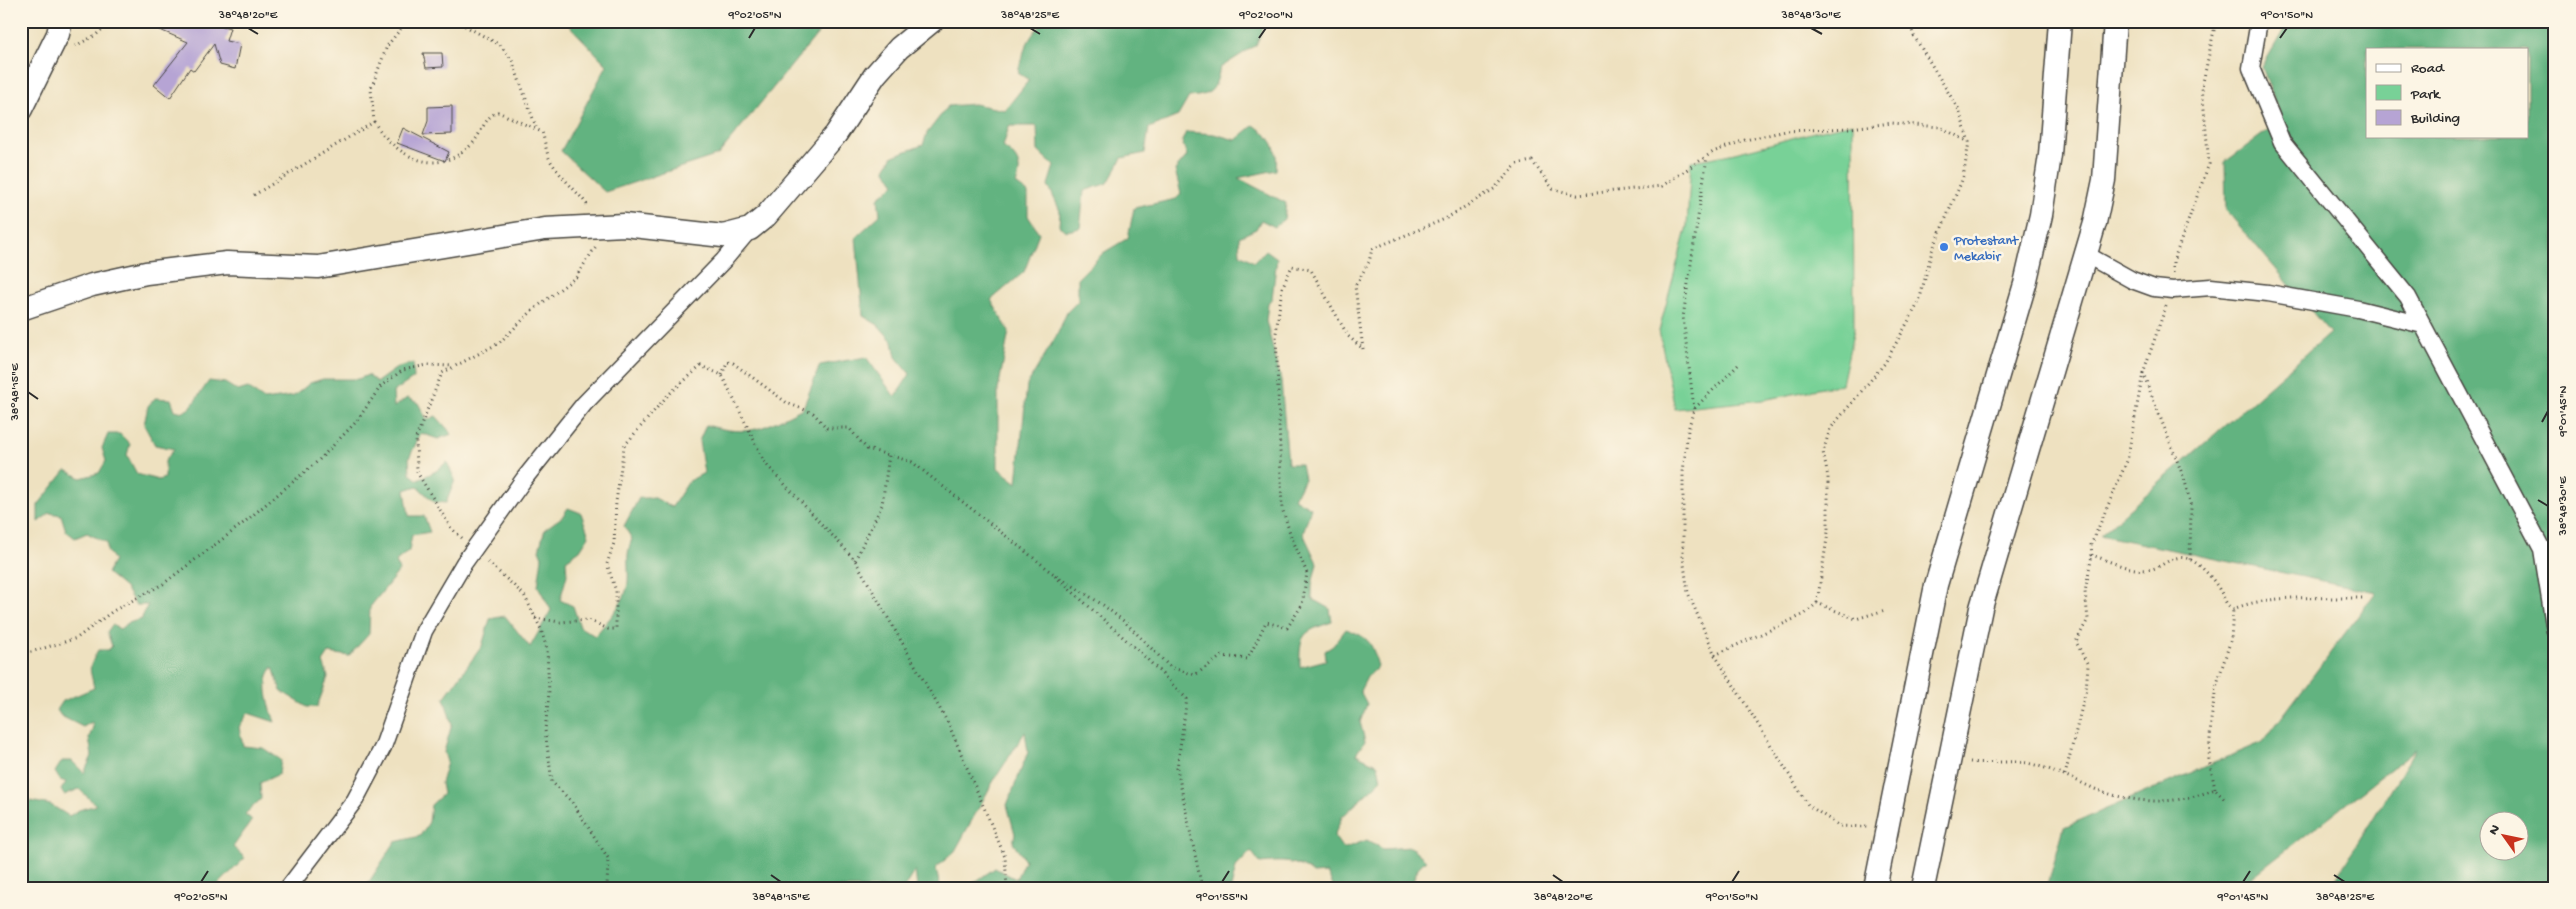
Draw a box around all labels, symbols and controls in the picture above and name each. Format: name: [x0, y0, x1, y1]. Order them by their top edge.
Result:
text: 38°48'20"E: [218, 9, 278, 23]
text: 9°02'05"N: [727, 9, 782, 23]
text: 38°48'25"E: [1000, 9, 1060, 23]
text: 9°02'00"N: [1238, 9, 1293, 23]
text: 38°48'30"E: [1780, 9, 1841, 23]
text: 9°01'50"N: [2260, 9, 2313, 23]
legend: [2366, 48, 2528, 138]
text: Road: [2411, 60, 2445, 78]
text: Park: [2410, 86, 2441, 104]
text: Building: [2410, 110, 2460, 128]
place label: Protestant Mekabir: [1953, 233, 2019, 266]
marker: Protestant Mekabir: [1938, 241, 1950, 253]
text: 38°48'15"E: [9, 363, 23, 422]
text: 9°01'45"N: [2557, 385, 2571, 437]
text: 38°48'30"E: [2557, 476, 2571, 537]
north arrow: [2478, 812, 2528, 862]
text: N: [2486, 822, 2505, 839]
text: 9°02'05"N: [173, 891, 228, 905]
text: 38°48'15"E: [751, 891, 810, 905]
text: 9°01'55"N: [1195, 891, 1248, 905]
text: 38°48'20"E: [1533, 891, 1593, 905]
text: 9°01'50"N: [1705, 891, 1758, 905]
text: 9°01'45"N: [2217, 891, 2269, 905]
text: 38°48'25"E: [2315, 891, 2375, 905]

